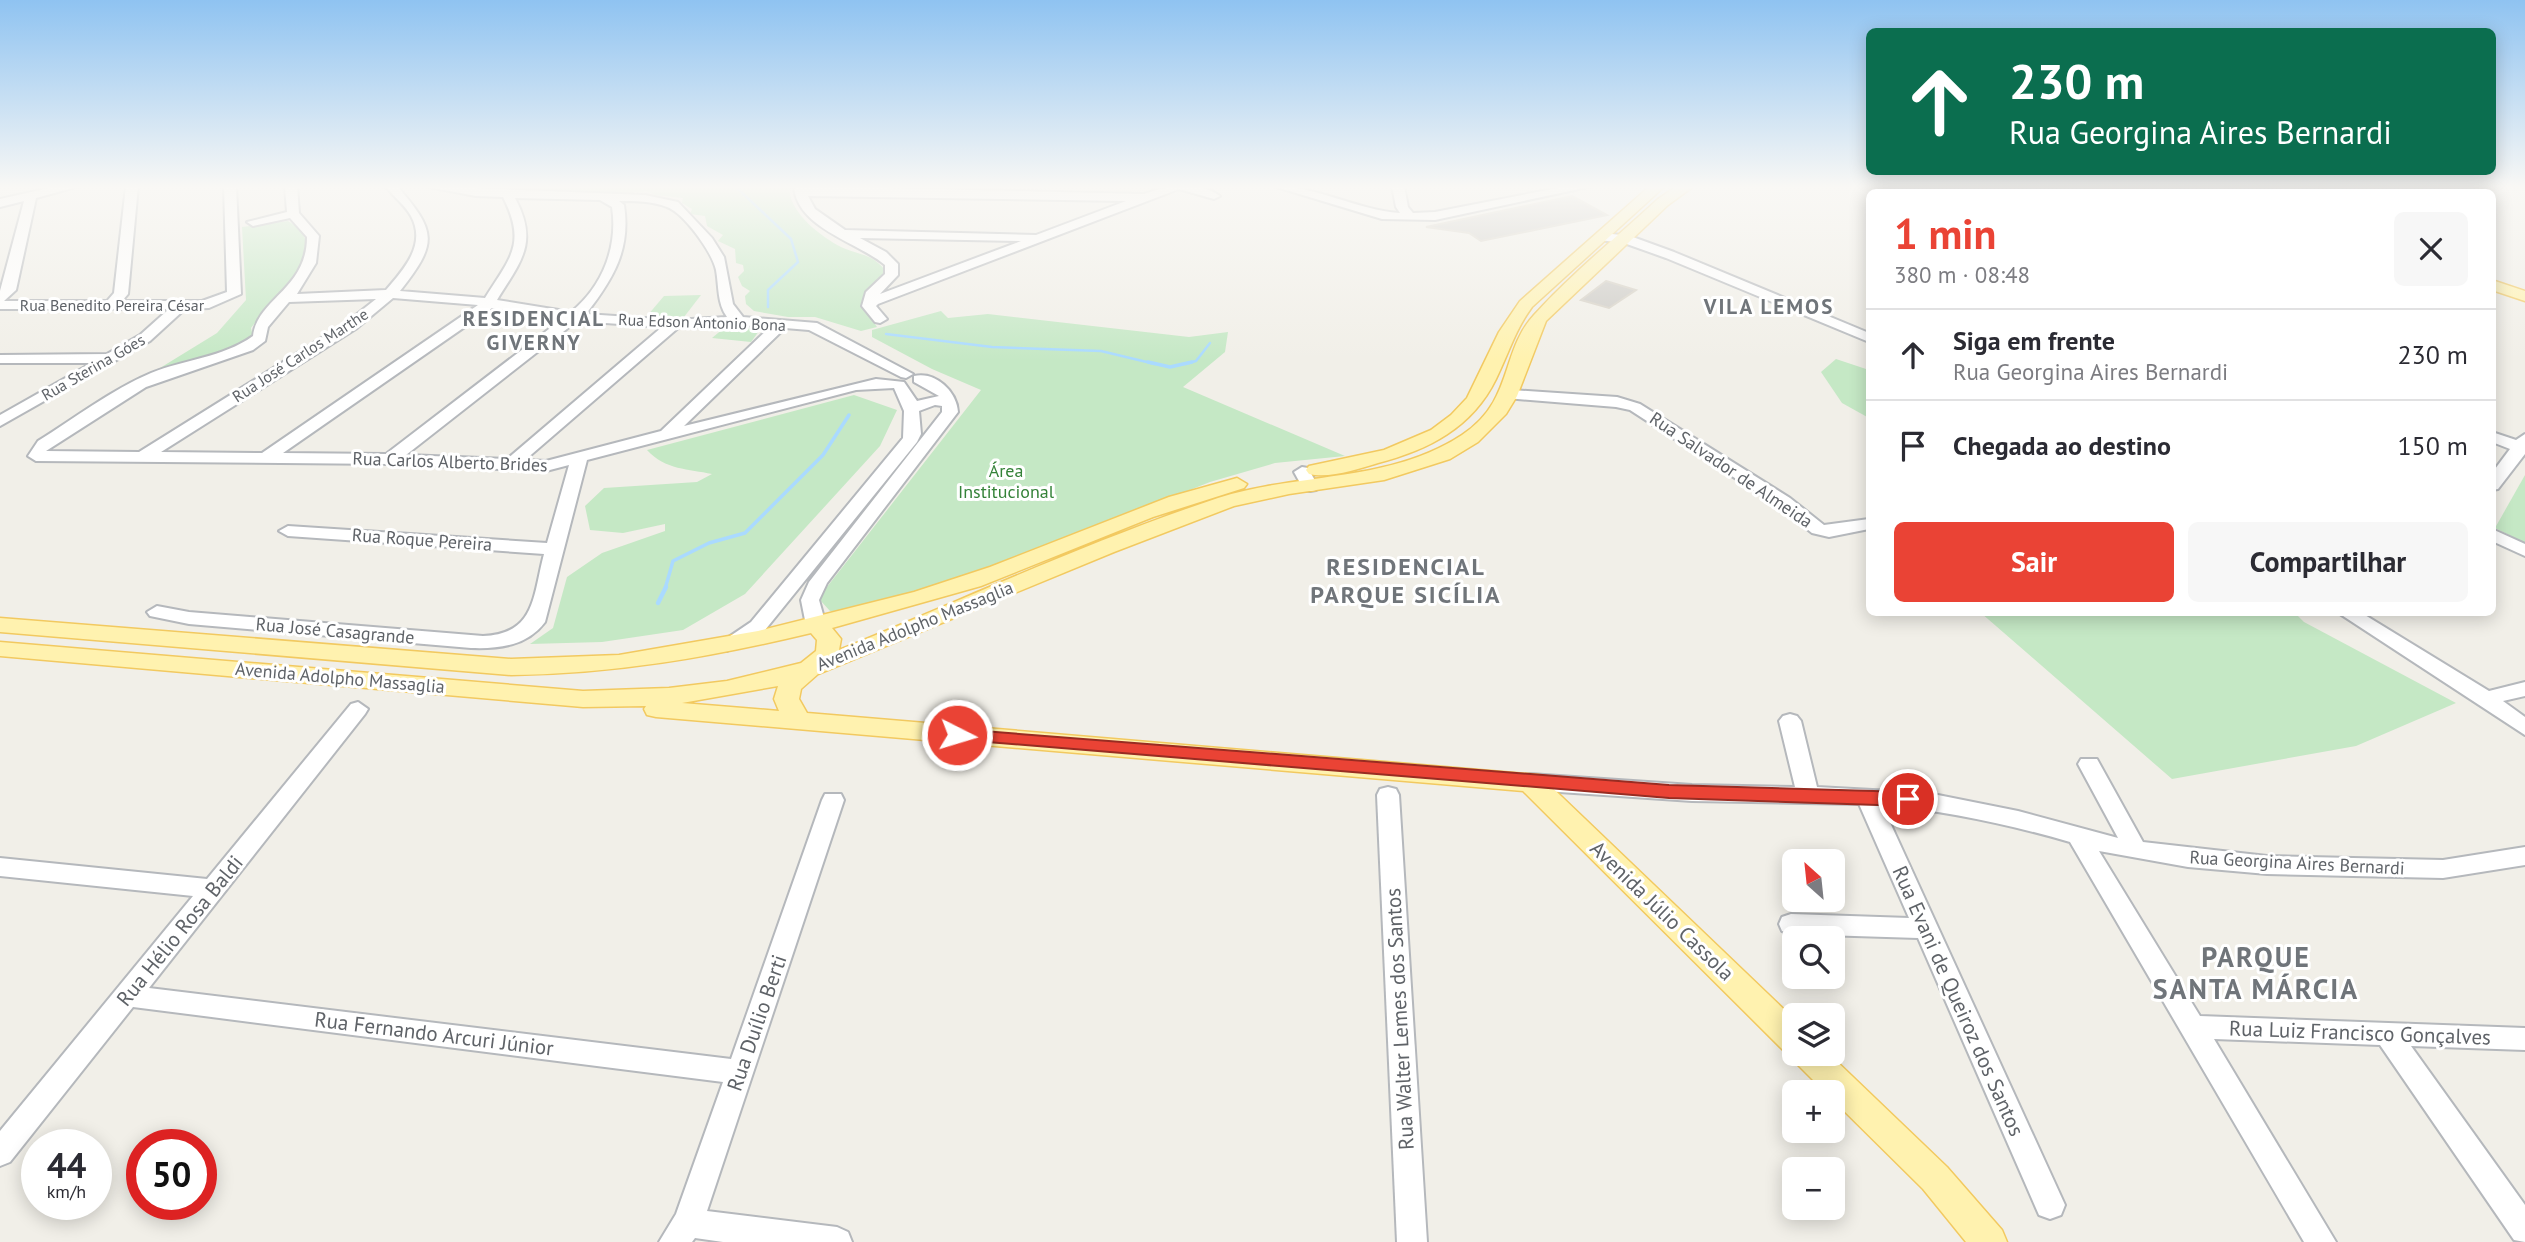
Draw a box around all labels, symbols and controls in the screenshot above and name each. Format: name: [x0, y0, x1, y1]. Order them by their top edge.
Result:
text: 230 m: [2009, 49, 2144, 113]
icon: ahead: [1894, 56, 1985, 147]
text: Rua Georgina Aires Bernardi: [2009, 111, 2392, 153]
text: 1 min: [1894, 206, 1996, 261]
button: close: [2394, 212, 2468, 286]
text: 380 m · 08:48: [1894, 260, 2030, 289]
district label: VILA LEMOS: [1703, 293, 1834, 320]
street label: Rua Benedito Pereira César: [20, 295, 205, 315]
street label: Rua José Carlos Marthe: [228, 304, 372, 406]
district label: RESIDENCIAL GIVERNY: [463, 305, 605, 356]
street label: Rua Edson Antonio Bona: [618, 309, 786, 335]
text: Siga em frente: [1953, 324, 2115, 357]
street label: Rua Sterina Góes: [38, 329, 148, 405]
icon: ahead: [1894, 336, 1932, 374]
text: 230 m: [2397, 338, 2468, 371]
text: Rua Georgina Aires Bernardi: [1953, 357, 2228, 386]
street label: Rua Salvador de Almeida: [1645, 406, 1817, 533]
icon: arrive: [1894, 427, 1932, 465]
text: Chegada ao destino: [1953, 429, 2171, 462]
text: 150 m: [2397, 429, 2468, 462]
street label: Rua Carlos Alberto Brides: [352, 447, 548, 476]
park label: Área Institucional: [958, 459, 1055, 503]
button: Sair: [1894, 522, 2174, 602]
button: Compartilhar: [2188, 522, 2468, 602]
street label: Rua Roque Pereira: [351, 523, 493, 556]
district label: RESIDENCIAL PARQUE SICÍLIA: [1310, 551, 1502, 610]
street label: Avenida Adolpho Massaglia: [813, 576, 1017, 676]
street label: Rua José Casagrande: [255, 612, 415, 649]
street label: Avenida Adolpho Massaglia: [234, 657, 446, 698]
position arrow: [920, 698, 994, 772]
pin: [1878, 769, 1938, 829]
icon: arrive: [1889, 780, 1927, 818]
street label: Avenida Júlio Cassola: [1585, 835, 1740, 986]
street label: Rua Georgina Aires Bernardi: [2189, 845, 2405, 880]
north arrow: [1782, 849, 1844, 912]
map controls: [1782, 849, 1845, 1220]
street label: Rua Hélio Rosa Baldi: [110, 850, 249, 1012]
street label: Rua Evani de Queiroz dos Santos: [1887, 861, 2030, 1140]
street label: Rua Walter Lemes dos Santos: [1379, 887, 1420, 1151]
button: search: [1782, 926, 1845, 989]
district label: PARQUE SANTA MÁRCIA: [2153, 938, 2359, 1007]
street label: Rua Duílio Berti: [721, 951, 792, 1095]
button: layers: [1782, 1003, 1845, 1066]
street label: Rua Fernando Arcuri Júnior: [313, 1005, 555, 1062]
street label: Rua Luiz Francisco Gonçalves: [2229, 1014, 2491, 1051]
button: +: [1782, 1080, 1845, 1143]
speed limit sign: 50: [126, 1129, 217, 1220]
text: 44: [47, 1142, 86, 1188]
button: −: [1782, 1157, 1845, 1220]
text: km/h: [47, 1180, 86, 1203]

